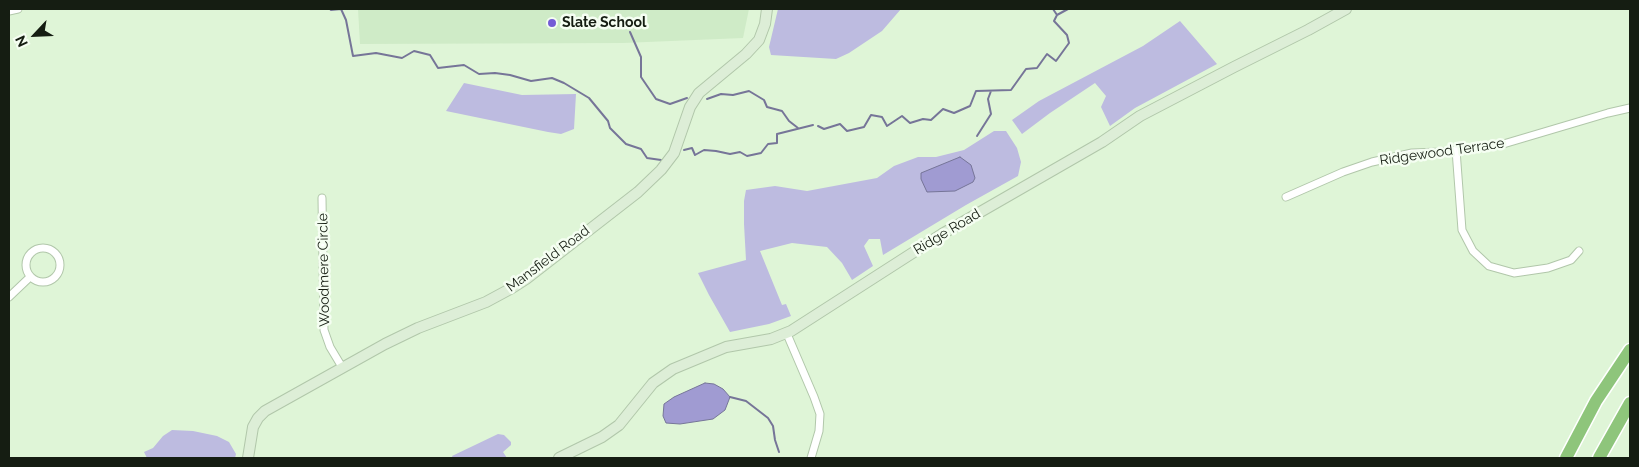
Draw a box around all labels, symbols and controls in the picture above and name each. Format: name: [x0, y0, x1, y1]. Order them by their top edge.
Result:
north arrow: [10, 10, 60, 60]
place label: Slate School: [562, 15, 646, 31]
marker: Slate School: [546, 17, 558, 29]
text: N: [12, 33, 31, 50]
street label: Ridgewood Terrace: [1378, 135, 1506, 169]
street label: Ridge Road: [911, 206, 983, 258]
street label: Woodmere Circle: [315, 213, 333, 327]
street label: Mansfield Road: [503, 222, 593, 296]

